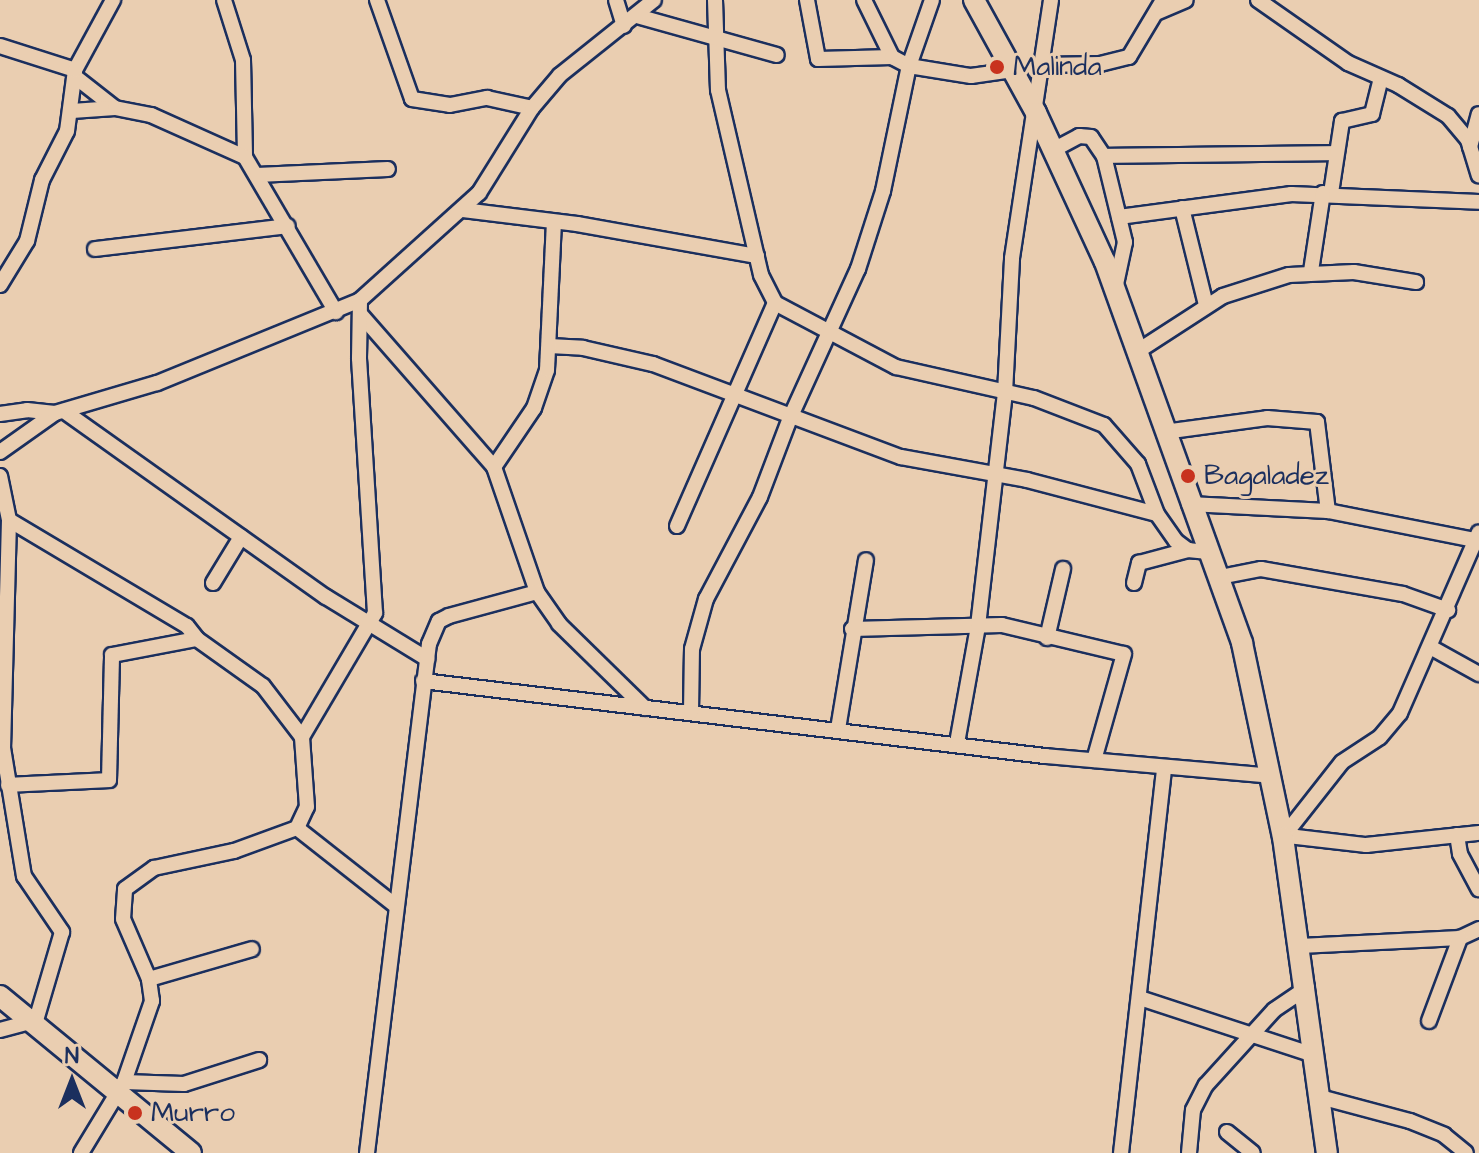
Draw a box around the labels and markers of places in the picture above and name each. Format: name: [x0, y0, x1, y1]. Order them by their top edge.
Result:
place label: Malinda: [1013, 50, 1102, 84]
marker: Malinda: [988, 58, 1006, 76]
place label: Bagaladez: [1204, 459, 1329, 493]
marker: Bagaladez: [1179, 467, 1197, 485]
place label: Murro: [151, 1096, 235, 1130]
marker: Murro: [126, 1104, 144, 1122]

